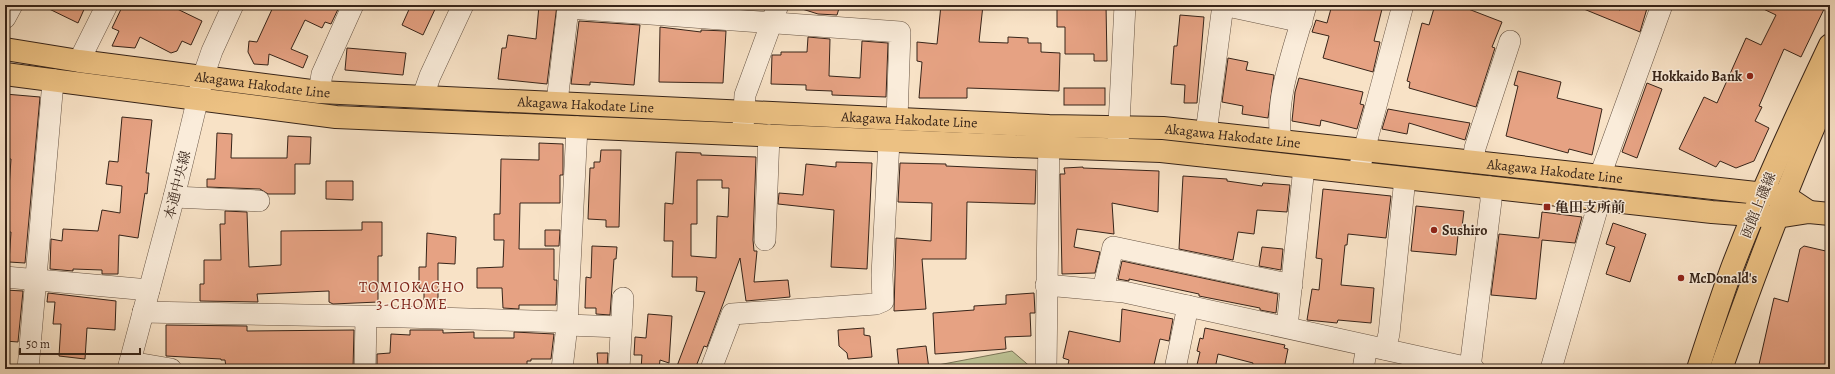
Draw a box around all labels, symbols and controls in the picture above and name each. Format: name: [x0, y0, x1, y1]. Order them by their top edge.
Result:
street label: Akagawa Hakodate Line: [193, 67, 331, 103]
place label: Hokkaido Bank: [1652, 67, 1743, 86]
marker: Hokkaido Bank: [1745, 71, 1755, 81]
street label: Akagawa Hakodate Line: [516, 92, 654, 118]
street label: Akagawa Hakodate Line: [840, 107, 978, 133]
street label: Akagawa Hakodate Line: [1163, 119, 1302, 153]
street label: 本通中央線: [160, 149, 195, 221]
street label: Akagawa Hakodate Line: [1485, 154, 1624, 188]
street label: 函館上磯線: [1737, 169, 1780, 241]
place label: 亀田支所前: [1555, 198, 1625, 217]
marker: 亀田支所前: [1542, 202, 1552, 212]
place label: Sushiro: [1442, 221, 1487, 240]
marker: Sushiro: [1429, 225, 1439, 235]
place label: McDonald's: [1689, 269, 1757, 288]
marker: McDonald's: [1676, 273, 1686, 283]
district label: TOMIOKACHO 3-CHOME: [359, 277, 465, 314]
scale bar: [20, 330, 140, 356]
text: 50 m: [26, 336, 50, 352]

